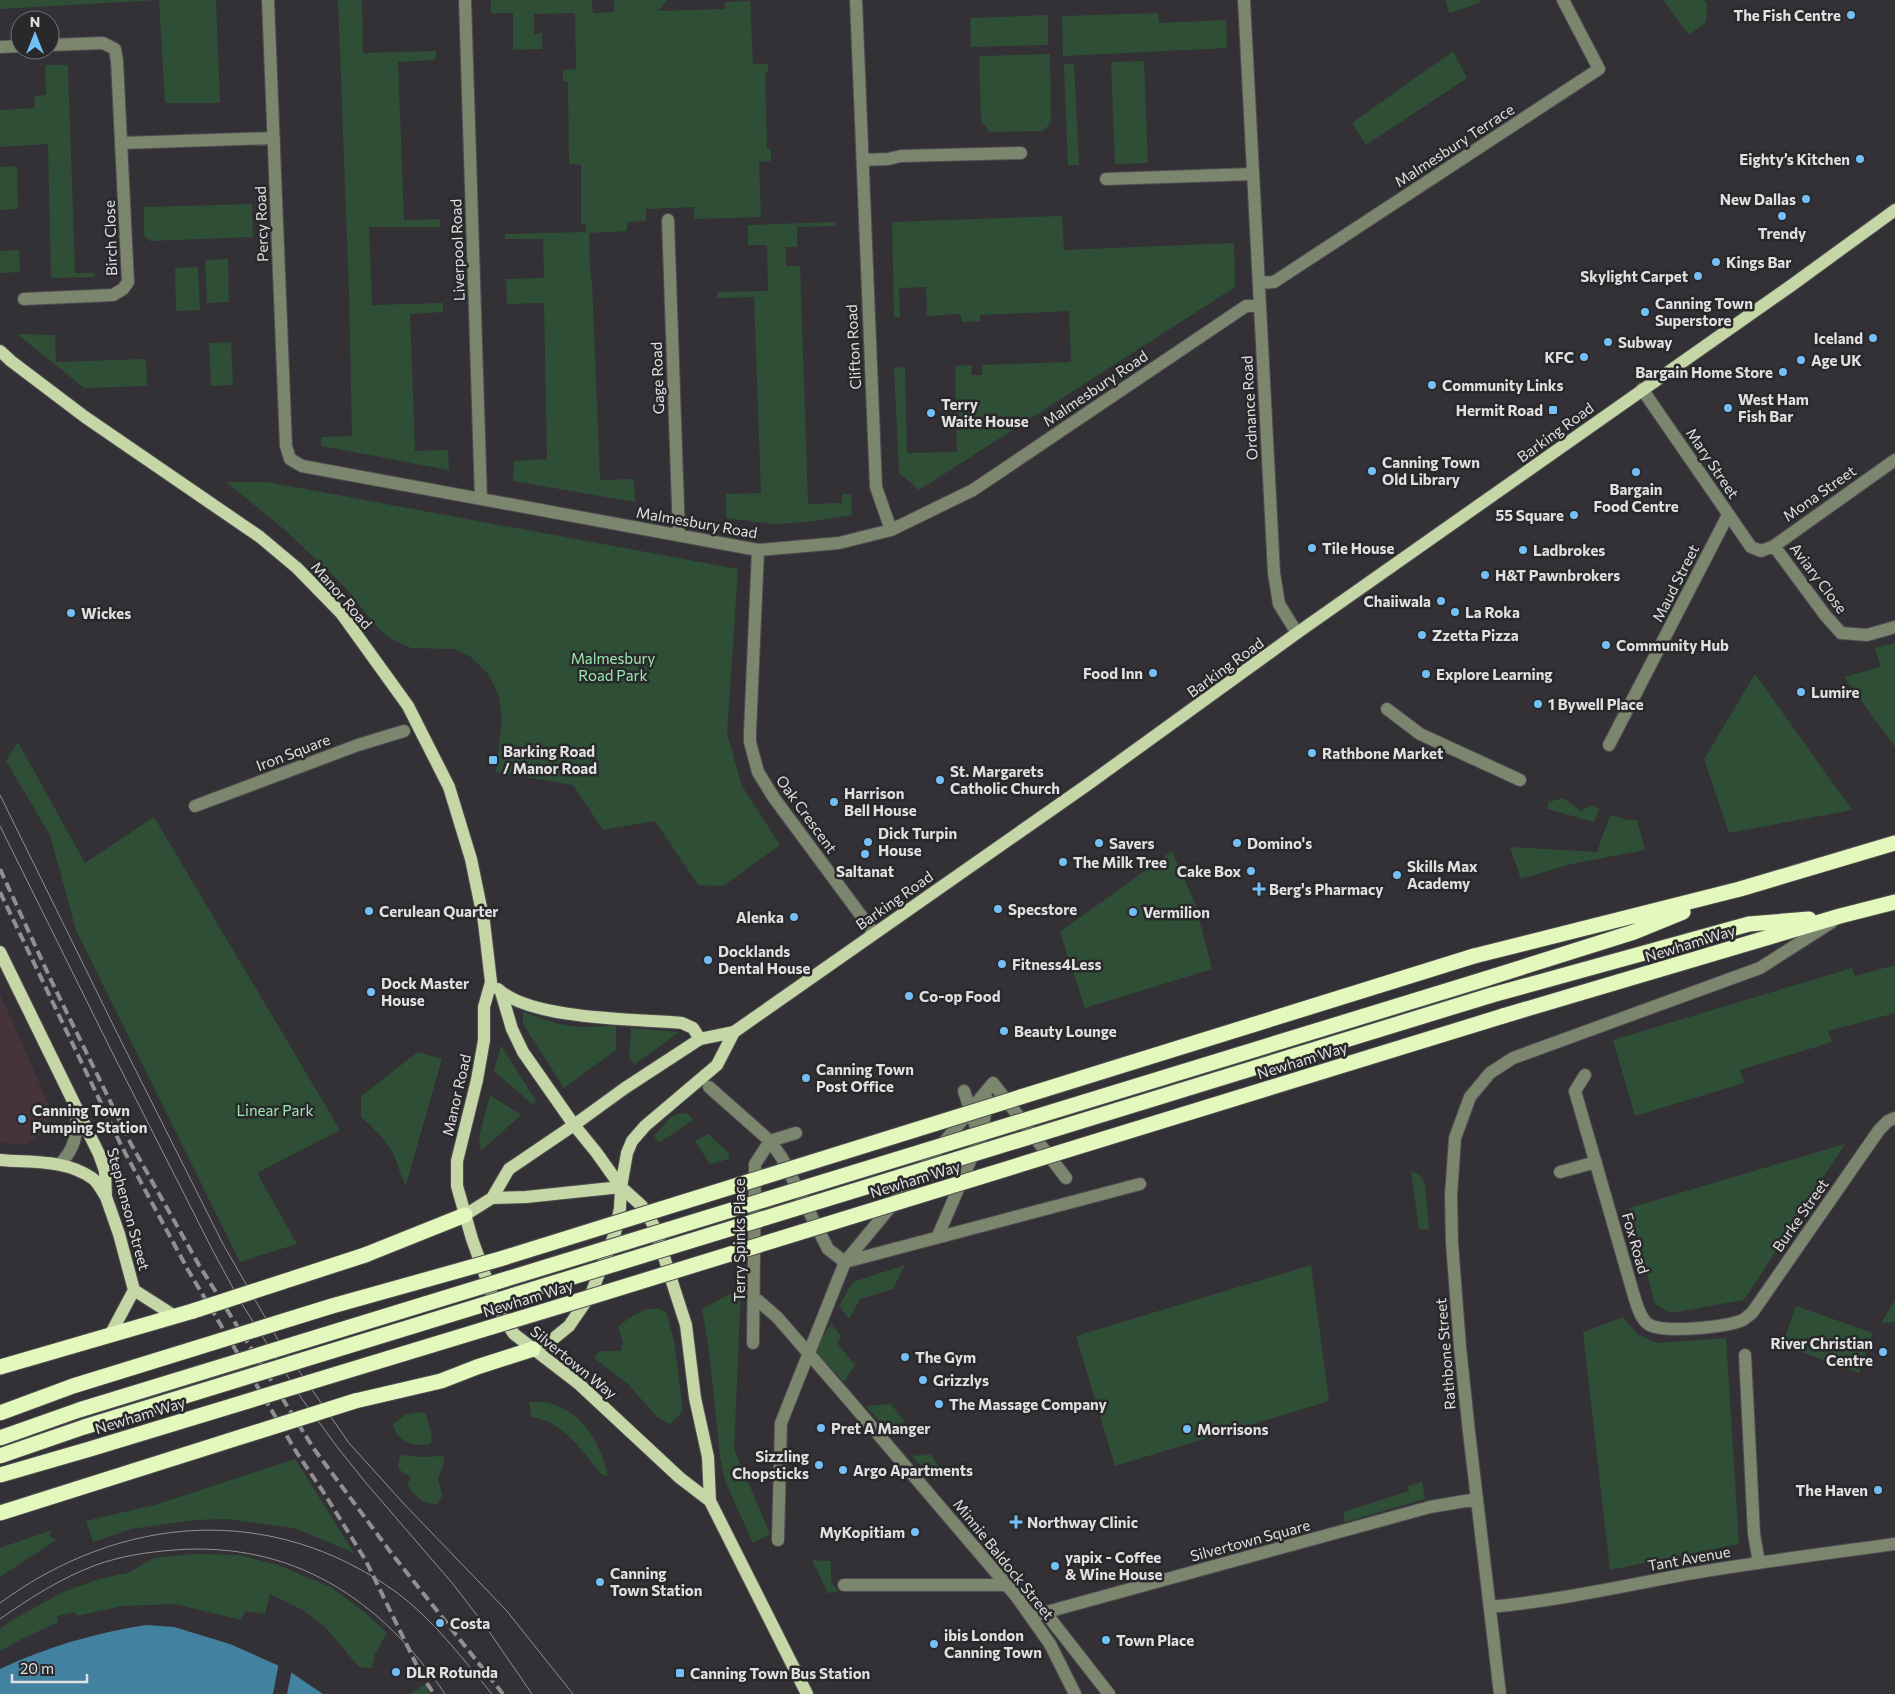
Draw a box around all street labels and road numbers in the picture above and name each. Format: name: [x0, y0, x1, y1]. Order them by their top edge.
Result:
street label: Malmesbury Terrace: [1391, 100, 1517, 190]
street label: Percy Road: [251, 186, 271, 262]
street label: Liverpool Road: [446, 199, 468, 301]
street label: Birch Close: [100, 200, 120, 276]
street label: Clifton Road: [842, 304, 864, 390]
street label: Gage Road: [647, 341, 667, 415]
street label: Malmesbury Road: [1039, 346, 1151, 430]
street label: Ordnance Road: [1237, 355, 1261, 461]
street label: Barking Road: [1513, 398, 1597, 466]
street label: Mary Street: [1683, 424, 1743, 502]
street label: Mona Street: [1779, 461, 1859, 525]
street label: Malmesbury Road: [635, 502, 759, 542]
street label: Aviary Close: [1787, 539, 1851, 617]
street label: Maud Street: [1648, 541, 1702, 625]
street label: Manor Road: [308, 558, 376, 632]
street label: Barking Road: [1183, 633, 1267, 701]
street label: Iron Square: [253, 730, 333, 774]
street label: Oak Crescent: [773, 772, 841, 856]
street label: Barking Road: [852, 867, 936, 933]
street label: Newham Way: [1643, 921, 1738, 965]
street label: Newham Way: [1255, 1038, 1350, 1082]
street label: Manor Road: [438, 1052, 474, 1138]
street label: Stephenson Street: [104, 1146, 154, 1272]
street label: Newham Way: [868, 1157, 963, 1201]
street label: Burke Street: [1768, 1175, 1832, 1255]
street label: Terry Spinks Place: [730, 1178, 748, 1302]
street label: Fox Road: [1619, 1210, 1653, 1276]
street label: Newham Way: [481, 1276, 576, 1320]
street label: Rathbone Street: [1431, 1297, 1459, 1411]
street label: Silvertown Way: [527, 1322, 621, 1402]
street label: Newham Way: [93, 1393, 188, 1437]
street label: Minnie Baldock Street: [950, 1495, 1058, 1623]
street label: Silvertown Square: [1188, 1515, 1312, 1565]
street label: Tant Avenue: [1646, 1542, 1732, 1574]

